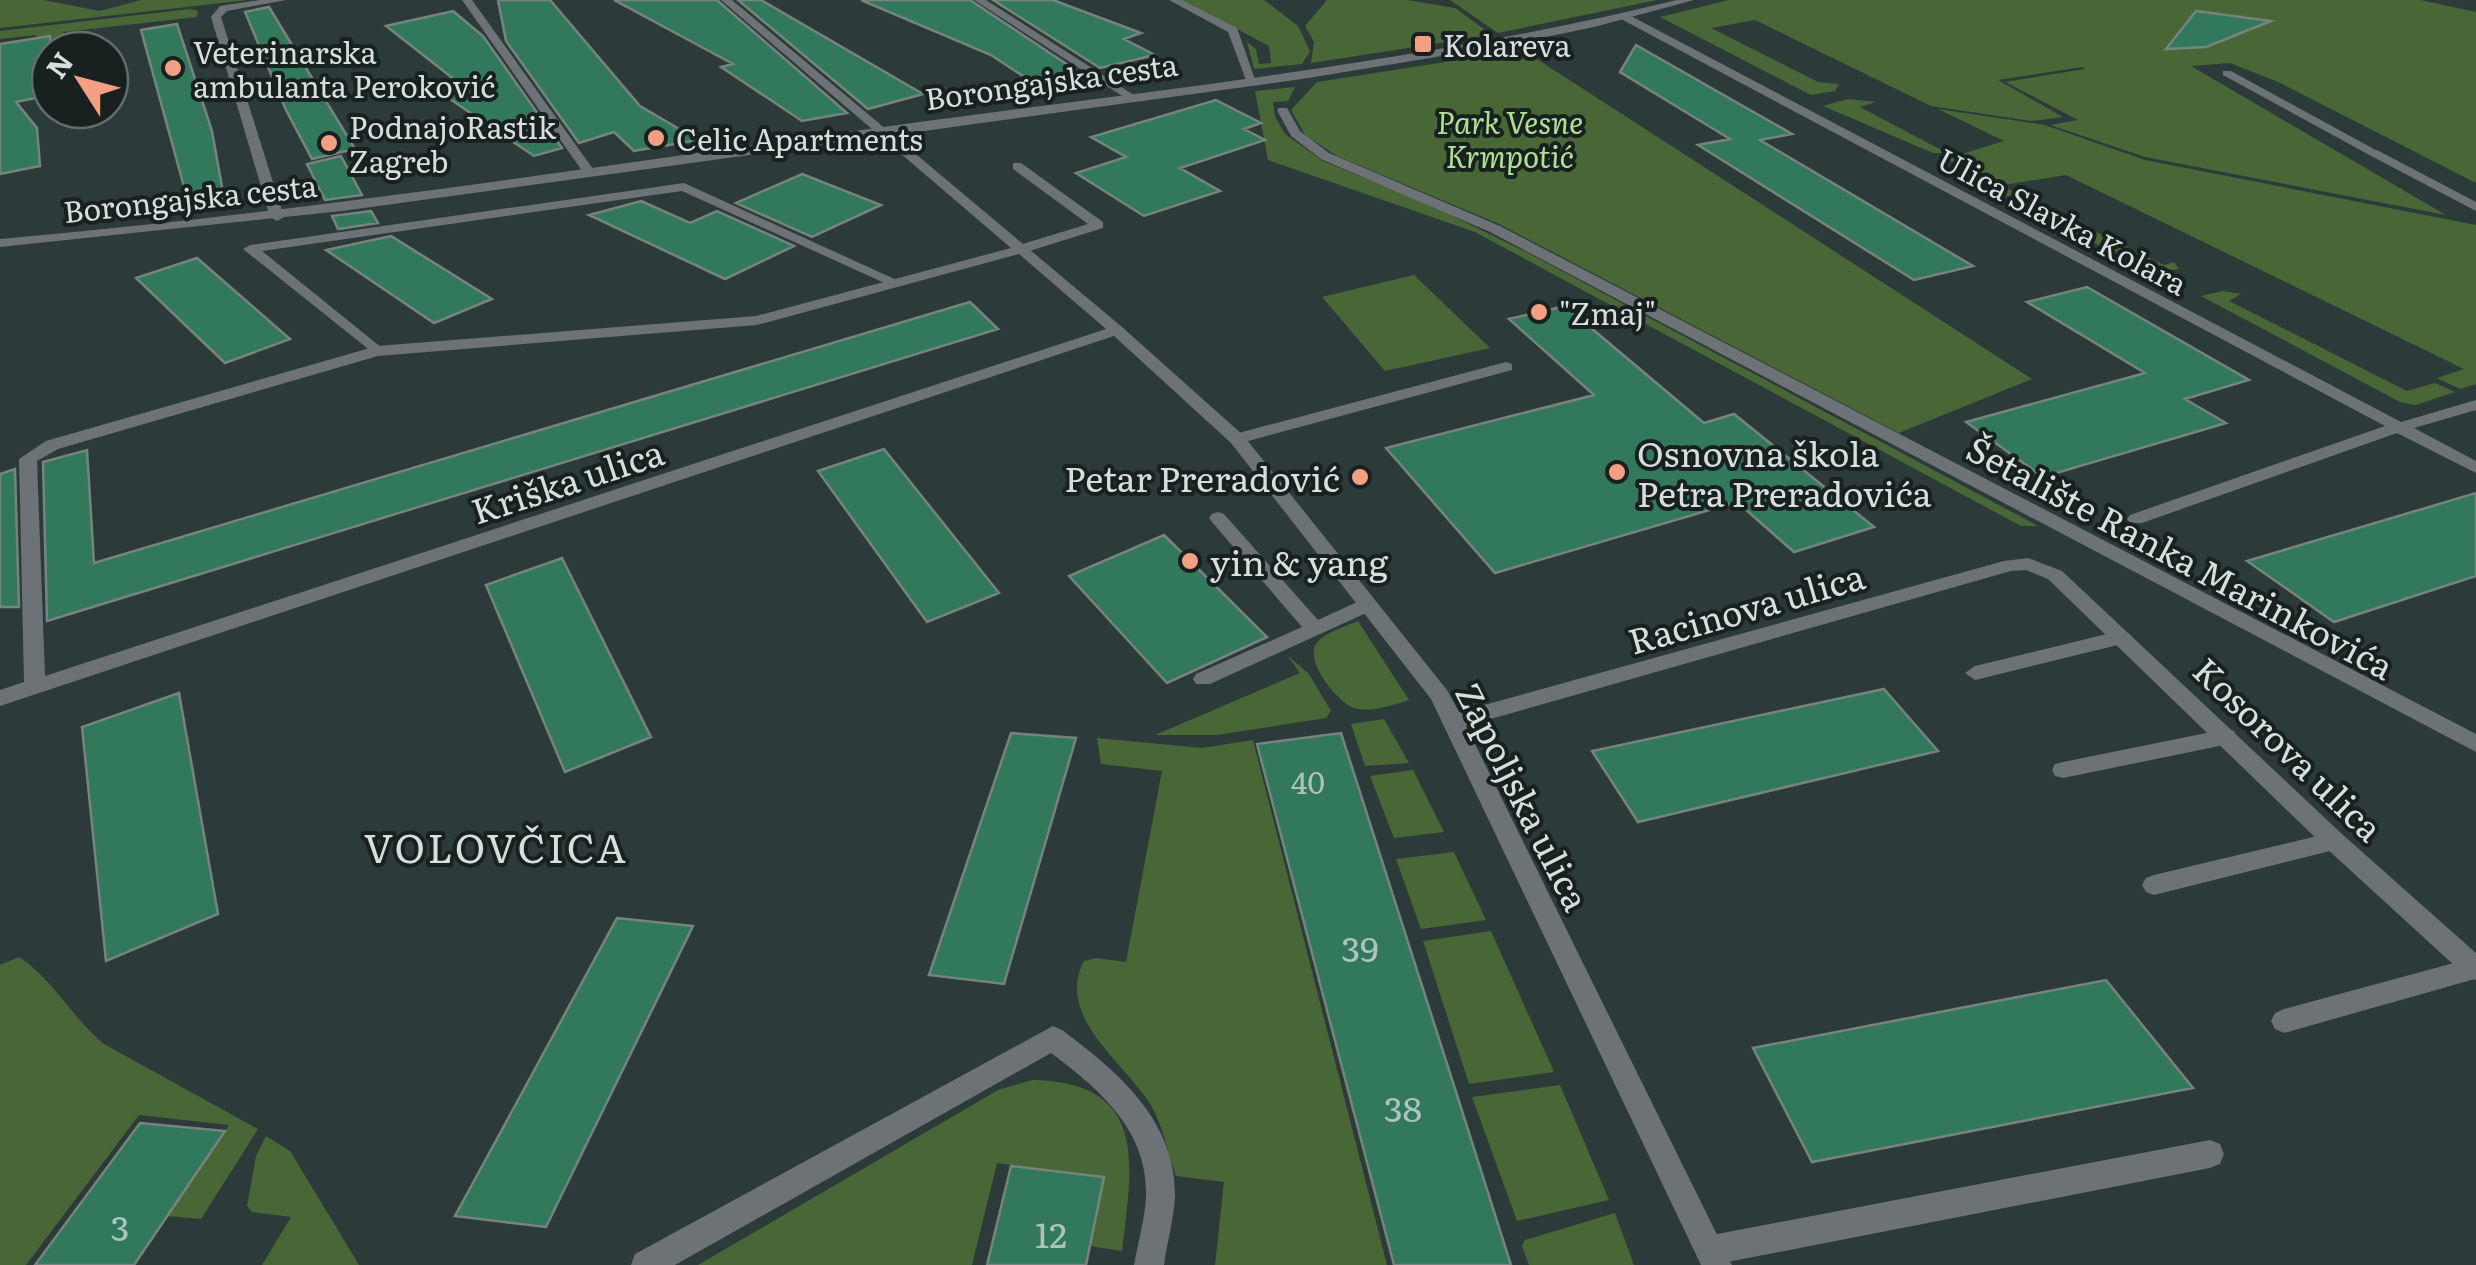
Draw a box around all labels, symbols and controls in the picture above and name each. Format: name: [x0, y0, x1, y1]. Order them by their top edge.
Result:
place label: Kolareva: [1443, 22, 1571, 66]
place label: Veterinarska ambulanta Peroković: [193, 29, 495, 107]
north arrow: [30, 30, 130, 130]
marker: Kolareva: [1412, 33, 1434, 55]
street label: Borongajska cesta: [922, 40, 1181, 120]
text: N: [34, 42, 82, 86]
marker: Veterinarska ambulanta Peroković: [162, 57, 184, 79]
park label: Park Vesne Krmpotić: [1437, 99, 1583, 177]
place label: PodnajoRastik Zagreb: [349, 104, 557, 182]
place label: Celic Apartments: [676, 116, 923, 160]
marker: Celic Apartments: [645, 127, 667, 149]
marker: PodnajoRastik Zagreb: [318, 132, 340, 154]
street label: Ulica Slavka Kolara: [1930, 136, 2196, 305]
street label: Borongajska cesta: [61, 162, 320, 232]
place label: "Zmaj": [1559, 290, 1656, 334]
marker: "Zmaj": [1528, 301, 1550, 323]
street label: Šetalište Ranka Marinkovića: [1958, 421, 2404, 691]
street label: Kriška ulica: [464, 424, 670, 536]
place label: Osnovna škola Petra Preradovića: [1637, 426, 1932, 518]
place label: Petar Preradović: [1064, 451, 1340, 503]
marker: Osnovna škola Petra Preradovića: [1606, 461, 1628, 483]
marker: Petar Preradović: [1349, 466, 1371, 488]
place label: yin & yang: [1210, 535, 1389, 587]
street label: Racinova ulica: [1622, 548, 1870, 666]
marker: yin & yang: [1179, 550, 1201, 572]
street label: Kosorova ulica: [2183, 644, 2396, 852]
street label: Zapoljska ulica: [1444, 673, 1604, 919]
house number: 40: [1291, 759, 1325, 803]
district label: VOLOVČICA: [364, 816, 628, 875]
house number: 39: [1341, 921, 1379, 973]
house number: 38: [1384, 1081, 1422, 1133]
house number: 3: [111, 1200, 129, 1252]
house number: 12: [1035, 1207, 1067, 1259]

